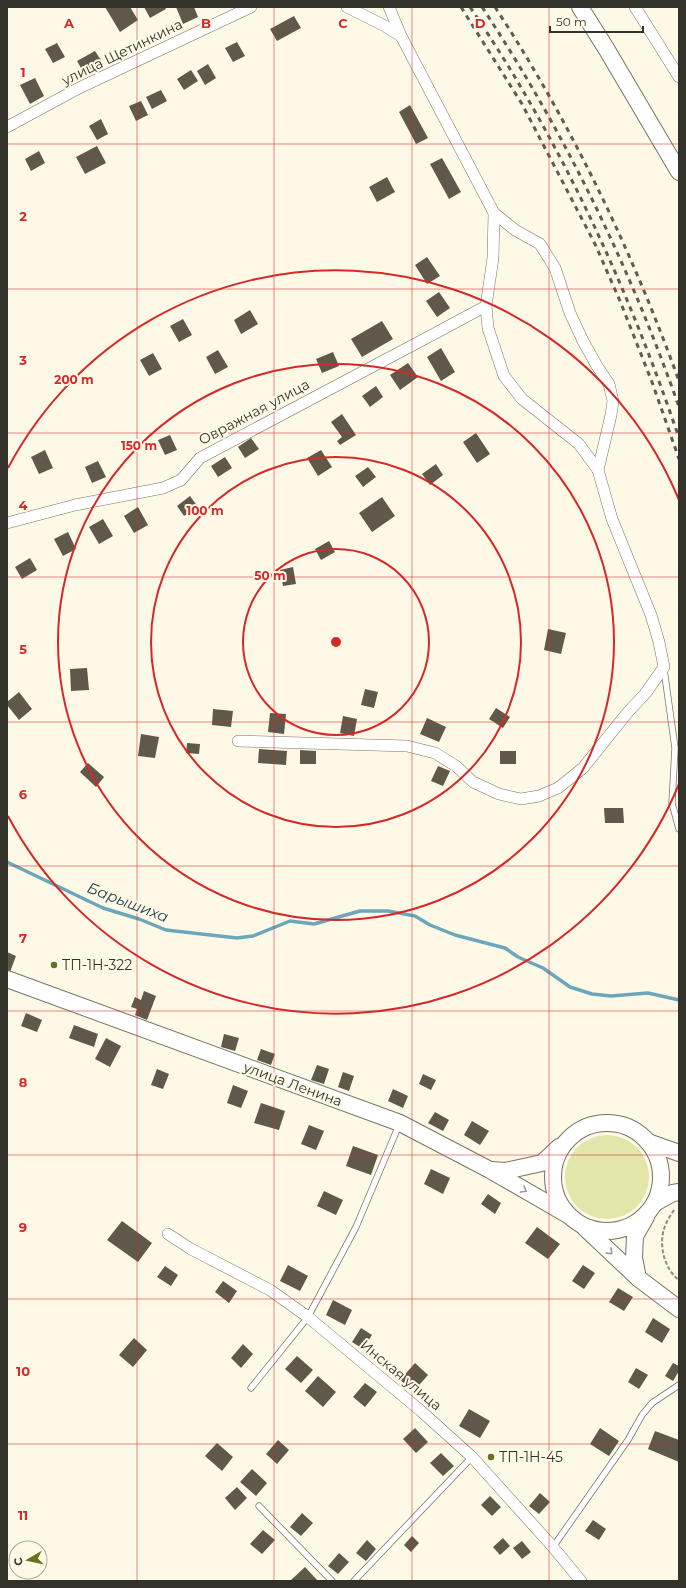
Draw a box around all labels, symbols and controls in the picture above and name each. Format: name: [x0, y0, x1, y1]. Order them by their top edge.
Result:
scale bar: [550, 8, 643, 34]
text: 50 m: [556, 14, 587, 29]
street label: улица Щетинкина: [58, 15, 185, 90]
text: A: [63, 15, 75, 31]
text: B: [201, 15, 211, 31]
text: C: [338, 15, 348, 31]
text: D: [475, 15, 486, 31]
text: 1: [20, 64, 26, 80]
text: 2: [19, 208, 27, 224]
text: 3: [18, 352, 27, 368]
text: 200 m: [54, 372, 94, 387]
street label: Овражная улица: [195, 375, 313, 449]
text: 150 m: [121, 438, 157, 453]
text: 4: [19, 497, 28, 513]
text: 100 m: [187, 503, 223, 518]
text: 50 m: [254, 568, 286, 583]
centre of rings: [329, 635, 343, 649]
text: 5: [19, 641, 27, 657]
text: 6: [19, 786, 28, 802]
water label: Барышиха: [85, 878, 171, 926]
text: 7: [19, 930, 27, 946]
place label: ТП-1Н-322: [62, 956, 132, 974]
marker: ТП-1Н-322: [49, 960, 59, 970]
street label: улица Ленина: [240, 1057, 345, 1110]
text: 8: [19, 1074, 28, 1090]
one-way arrow: [520, 1185, 527, 1192]
text: 9: [19, 1219, 27, 1235]
one-way arrow: [605, 1247, 613, 1255]
street label: Инская улица: [357, 1336, 445, 1414]
text: 10: [16, 1363, 30, 1379]
place label: ТП-1Н-45: [499, 1448, 563, 1466]
marker: ТП-1Н-45: [486, 1452, 496, 1462]
text: 11: [18, 1507, 28, 1523]
north arrow: [8, 1540, 48, 1580]
text: С: [11, 1557, 26, 1567]

